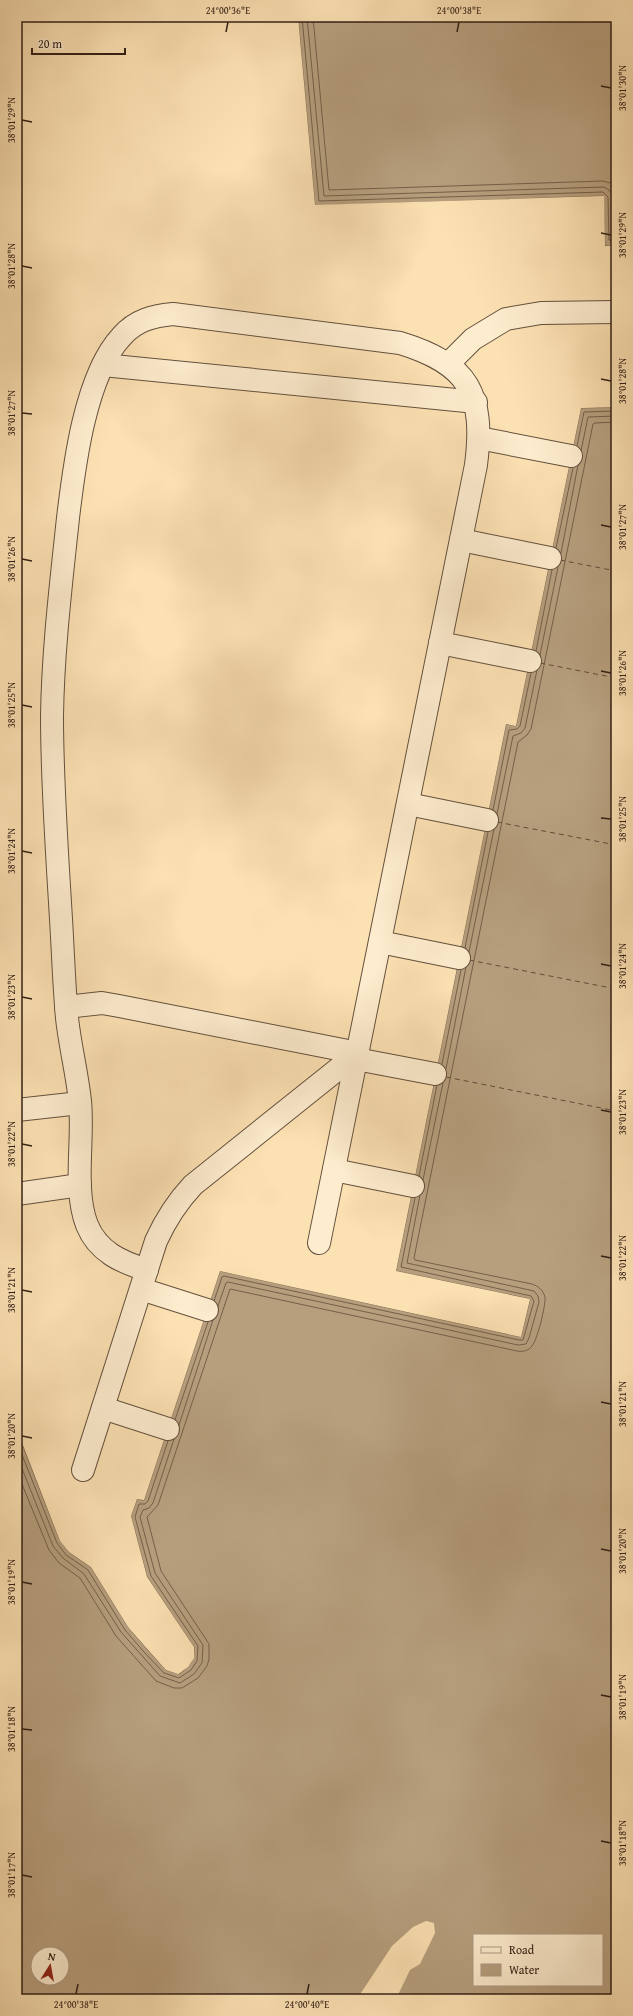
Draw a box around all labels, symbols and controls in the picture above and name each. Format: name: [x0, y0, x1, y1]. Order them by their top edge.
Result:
text: 24°00'36"E: [206, 3, 250, 18]
text: 24°00'38"E: [437, 3, 481, 18]
scale bar: [32, 30, 125, 56]
text: 20 m: [38, 35, 62, 52]
text: 38°01'30"N: [615, 65, 630, 111]
text: 38°01'29"N: [4, 97, 19, 143]
text: 38°01'29"N: [615, 212, 630, 258]
text: 38°01'28"N: [4, 243, 19, 289]
text: 38°01'28"N: [615, 358, 630, 404]
text: 38°01'27"N: [4, 390, 19, 436]
text: 38°01'27"N: [615, 504, 630, 550]
text: 38°01'26"N: [4, 536, 19, 582]
text: 38°01'26"N: [615, 650, 630, 696]
text: 38°01'25"N: [4, 682, 19, 728]
text: 38°01'25"N: [615, 796, 630, 842]
text: 38°01'24"N: [4, 828, 19, 874]
text: 38°01'24"N: [615, 943, 630, 989]
text: 38°01'23"N: [4, 974, 19, 1020]
text: 38°01'23"N: [615, 1089, 630, 1135]
text: 38°01'22"N: [4, 1121, 19, 1167]
text: 38°01'22"N: [615, 1235, 630, 1281]
text: 38°01'21"N: [4, 1267, 19, 1313]
text: 38°01'21"N: [615, 1381, 630, 1427]
text: 38°01'20"N: [4, 1413, 19, 1459]
text: 38°01'20"N: [615, 1528, 630, 1574]
text: 38°01'19"N: [4, 1559, 19, 1605]
text: 38°01'19"N: [615, 1674, 630, 1720]
text: 38°01'18"N: [4, 1706, 19, 1752]
text: 38°01'18"N: [615, 1820, 630, 1866]
text: 38°01'17"N: [4, 1852, 19, 1898]
legend: [473, 1934, 603, 1986]
text: Road: [509, 1941, 535, 1958]
north arrow: [30, 1946, 70, 1986]
text: N: [47, 1948, 58, 1965]
text: Water: [509, 1961, 539, 1978]
text: 24°00'38"E: [54, 1997, 98, 2012]
text: 24°00'40"E: [285, 1997, 329, 2012]

